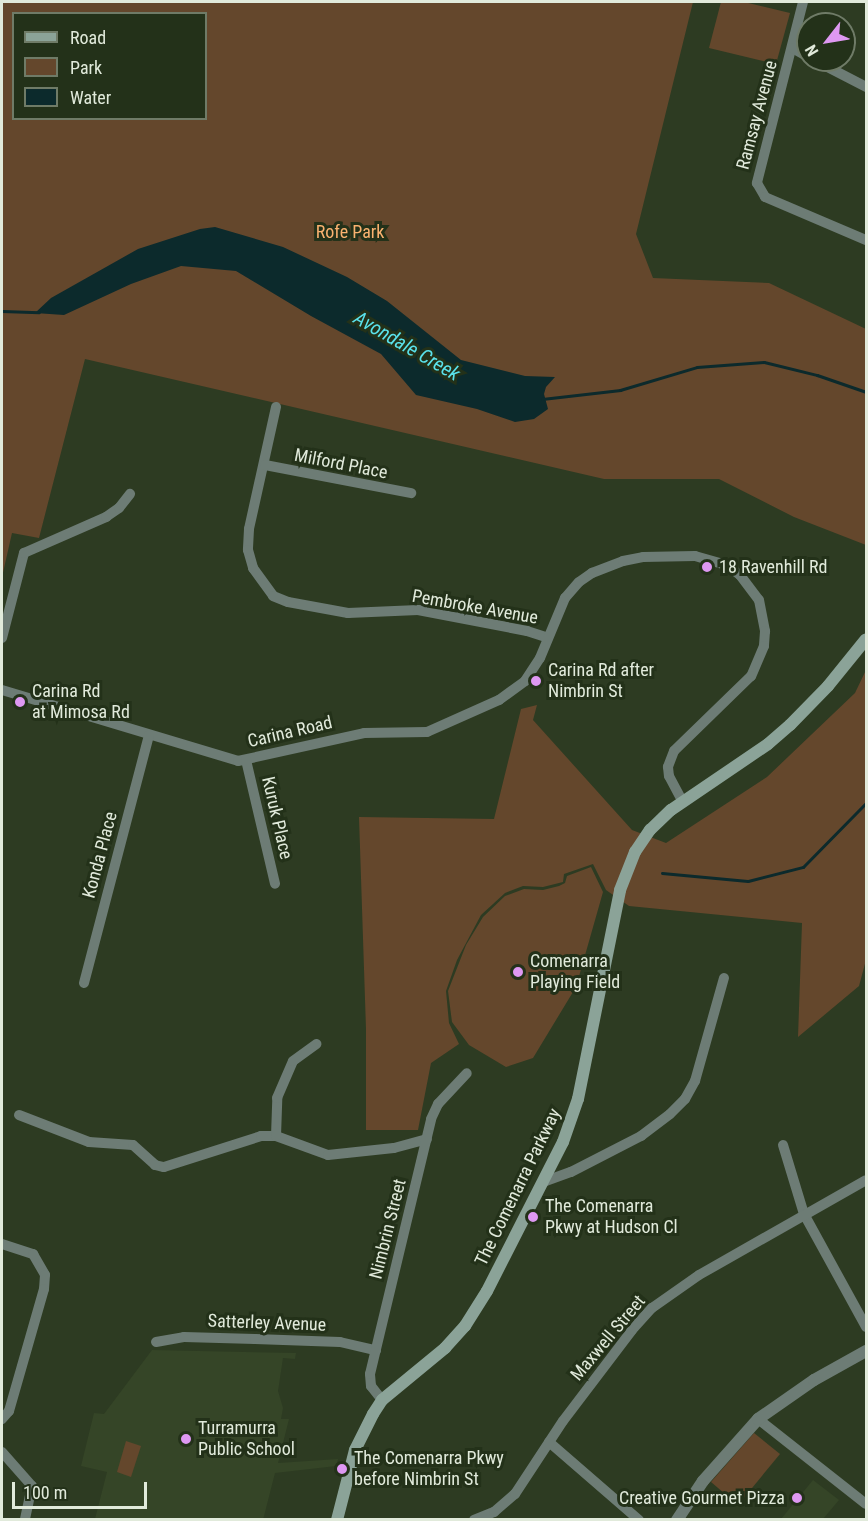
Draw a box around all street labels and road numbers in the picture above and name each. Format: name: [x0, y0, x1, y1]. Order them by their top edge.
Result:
street label: Ramsay Avenue: [732, 58, 782, 172]
street label: Milford Place: [293, 444, 389, 484]
street label: Pembroke Avenue: [410, 585, 540, 629]
street label: Carina Road: [246, 712, 334, 752]
street label: Kuruk Place: [257, 775, 297, 861]
street label: Konda Place: [78, 809, 122, 901]
street label: The Comenarra Parkway: [471, 1105, 565, 1269]
street label: Nimbrin Street: [365, 1177, 411, 1281]
street label: Maxwell Street: [566, 1291, 650, 1385]
street label: Satterley Avenue: [207, 1310, 327, 1336]

